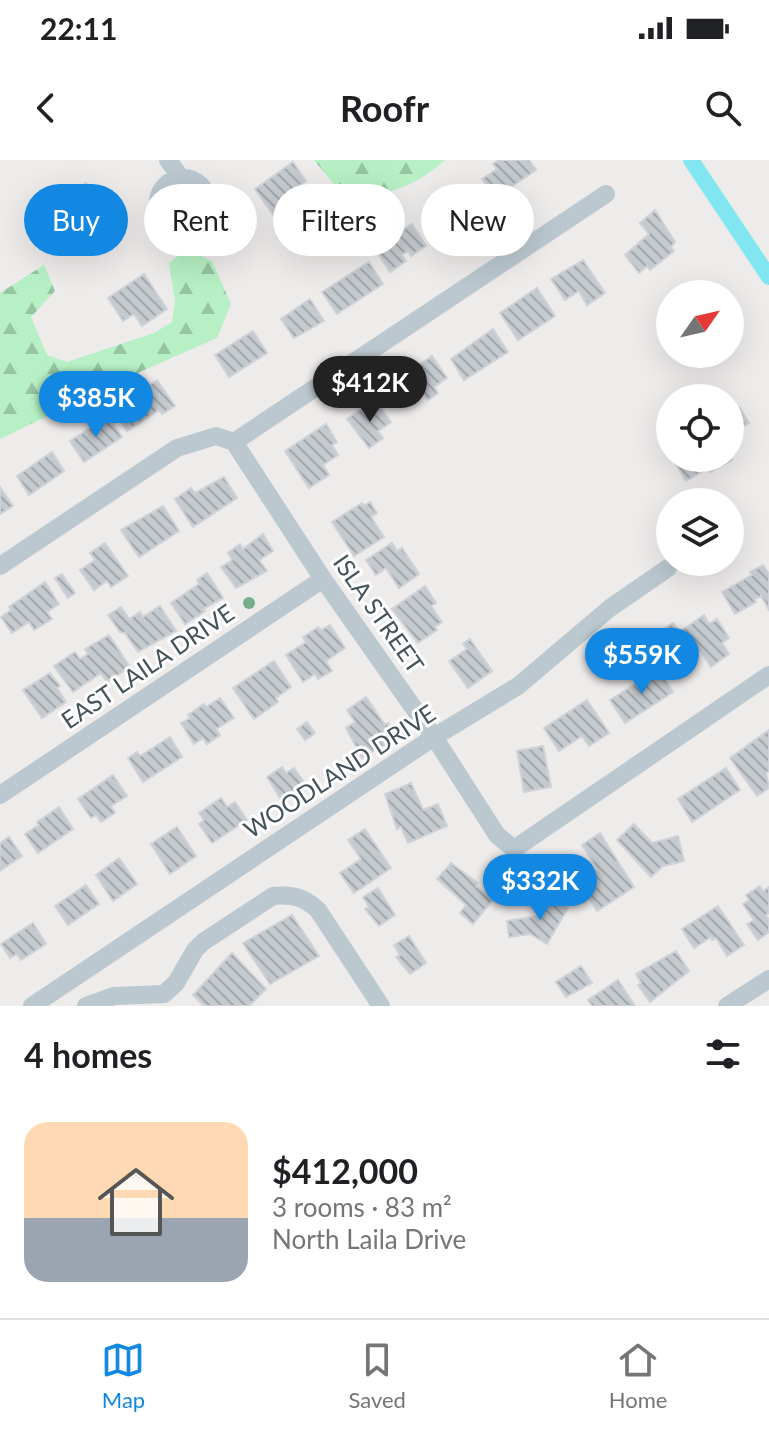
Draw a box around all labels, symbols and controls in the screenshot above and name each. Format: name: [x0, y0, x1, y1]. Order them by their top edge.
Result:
text: 22:11: [40, 10, 117, 46]
icon: back: [24, 86, 68, 130]
text: Roofr: [340, 86, 429, 130]
icon: search: [701, 86, 745, 130]
chip: Buy: [24, 184, 128, 256]
chip: Rent: [144, 184, 257, 256]
chip: Filters: [273, 184, 405, 256]
chip: New: [421, 184, 534, 256]
north arrow: [656, 280, 744, 368]
map controls: [656, 280, 744, 576]
pin: $412K: [314, 356, 426, 424]
text: $412K: [331, 366, 409, 398]
pin: $385K: [40, 371, 152, 439]
text: $385K: [57, 381, 135, 413]
button: locate: [656, 384, 744, 472]
button: layers: [656, 488, 744, 576]
street label: ISLA STREET: [328, 548, 431, 678]
street label: EAST LAILA DRIVE: [55, 597, 239, 734]
pin: $559K: [586, 628, 698, 696]
text: $559K: [603, 638, 681, 670]
street label: WOODLAND DRIVE: [238, 698, 440, 844]
pin: $332K: [484, 854, 596, 922]
text: $332K: [501, 864, 579, 896]
icon: filters: [701, 1032, 745, 1076]
text: 4 homes: [24, 1034, 152, 1075]
text: $412,000: [272, 1150, 418, 1191]
icon: home: [88, 1154, 184, 1250]
text: 3 rooms · 83 m²: [272, 1191, 452, 1223]
text: North Laila Drive: [272, 1223, 466, 1255]
tab: Map: [101, 1338, 145, 1413]
tab: Saved: [348, 1338, 406, 1413]
tab: Home: [609, 1338, 667, 1413]

